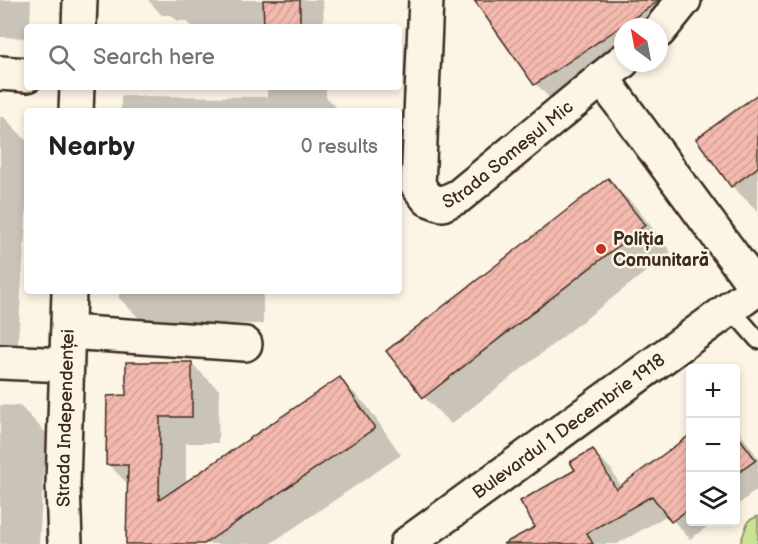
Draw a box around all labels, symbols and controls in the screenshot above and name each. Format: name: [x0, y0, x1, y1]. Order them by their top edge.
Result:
north arrow: [614, 18, 668, 72]
search box: [24, 24, 402, 90]
icon: search: [45, 41, 78, 74]
text: Search here: [93, 44, 215, 71]
street label: Strada Someșul Mic: [439, 96, 578, 213]
text: Nearby: [48, 132, 135, 163]
text: 0 results: [301, 135, 378, 159]
place label: Poliția Comunitară: [613, 229, 709, 271]
marker: Poliția Comunitară: [594, 242, 608, 256]
street label: Strada Independenței: [53, 329, 79, 507]
street label: Bulevardul 1 Decembrie 1918: [469, 349, 669, 504]
map controls: [686, 364, 740, 526]
button: +: [686, 364, 740, 418]
button: −: [686, 418, 740, 472]
button: layers: [686, 472, 740, 526]

